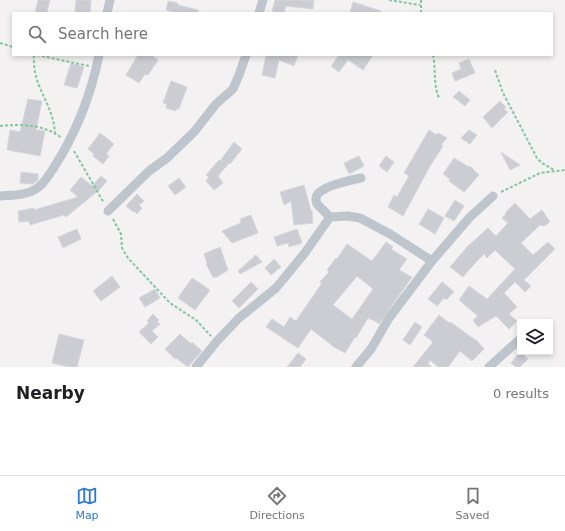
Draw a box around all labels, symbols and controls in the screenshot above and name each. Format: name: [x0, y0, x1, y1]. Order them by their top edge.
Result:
search box: [12, 12, 553, 56]
icon: search: [26, 23, 48, 45]
text: Search here: [58, 25, 148, 43]
map controls: [517, 319, 553, 355]
button: layers: [517, 319, 553, 355]
text: Nearby: [16, 383, 85, 403]
text: 0 results: [493, 386, 549, 401]
tab: Map: [75, 485, 99, 522]
tab: Directions: [249, 485, 305, 522]
tab: Saved: [456, 485, 490, 522]

